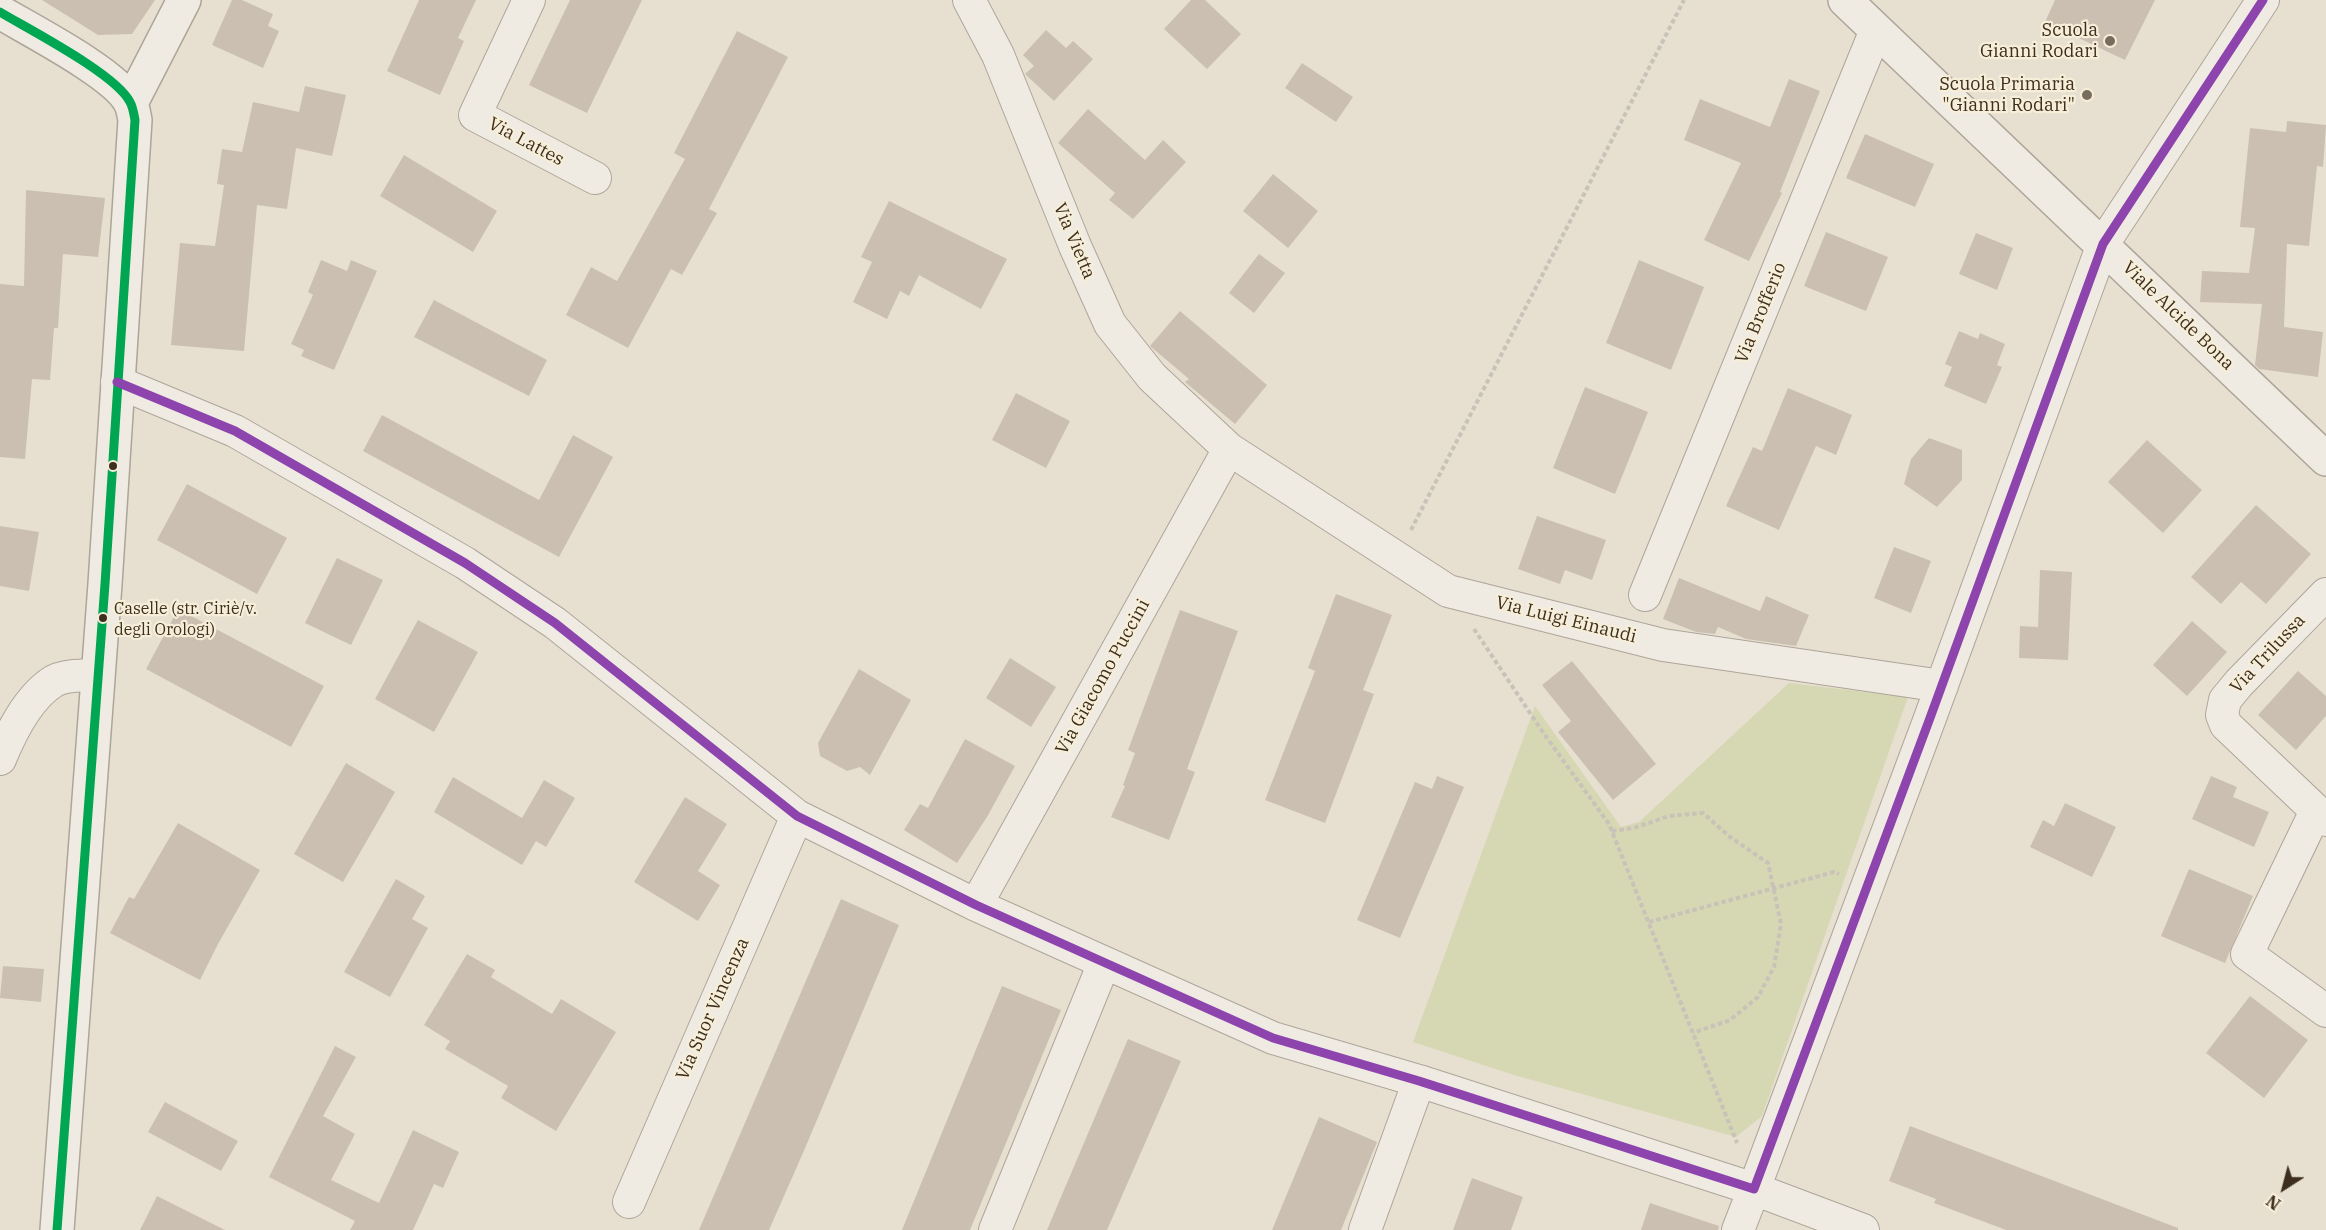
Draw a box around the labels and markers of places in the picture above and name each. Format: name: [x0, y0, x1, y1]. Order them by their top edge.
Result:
place label: Scuola Gianni Rodari: [1980, 20, 2098, 63]
marker: Scuola Gianni Rodari: [2103, 34, 2117, 48]
place label: Scuola Primaria "Gianni Rodari": [1939, 74, 2075, 116]
marker: Scuola Primaria "Gianni Rodari": [2080, 88, 2094, 102]
unlabelled marker: [107, 460, 119, 472]
place label: Caselle (str. Ciriè/v. degli Orologi): [114, 599, 257, 637]
marker: Caselle (str. Ciriè/v. degli Orologi): [97, 612, 109, 624]

